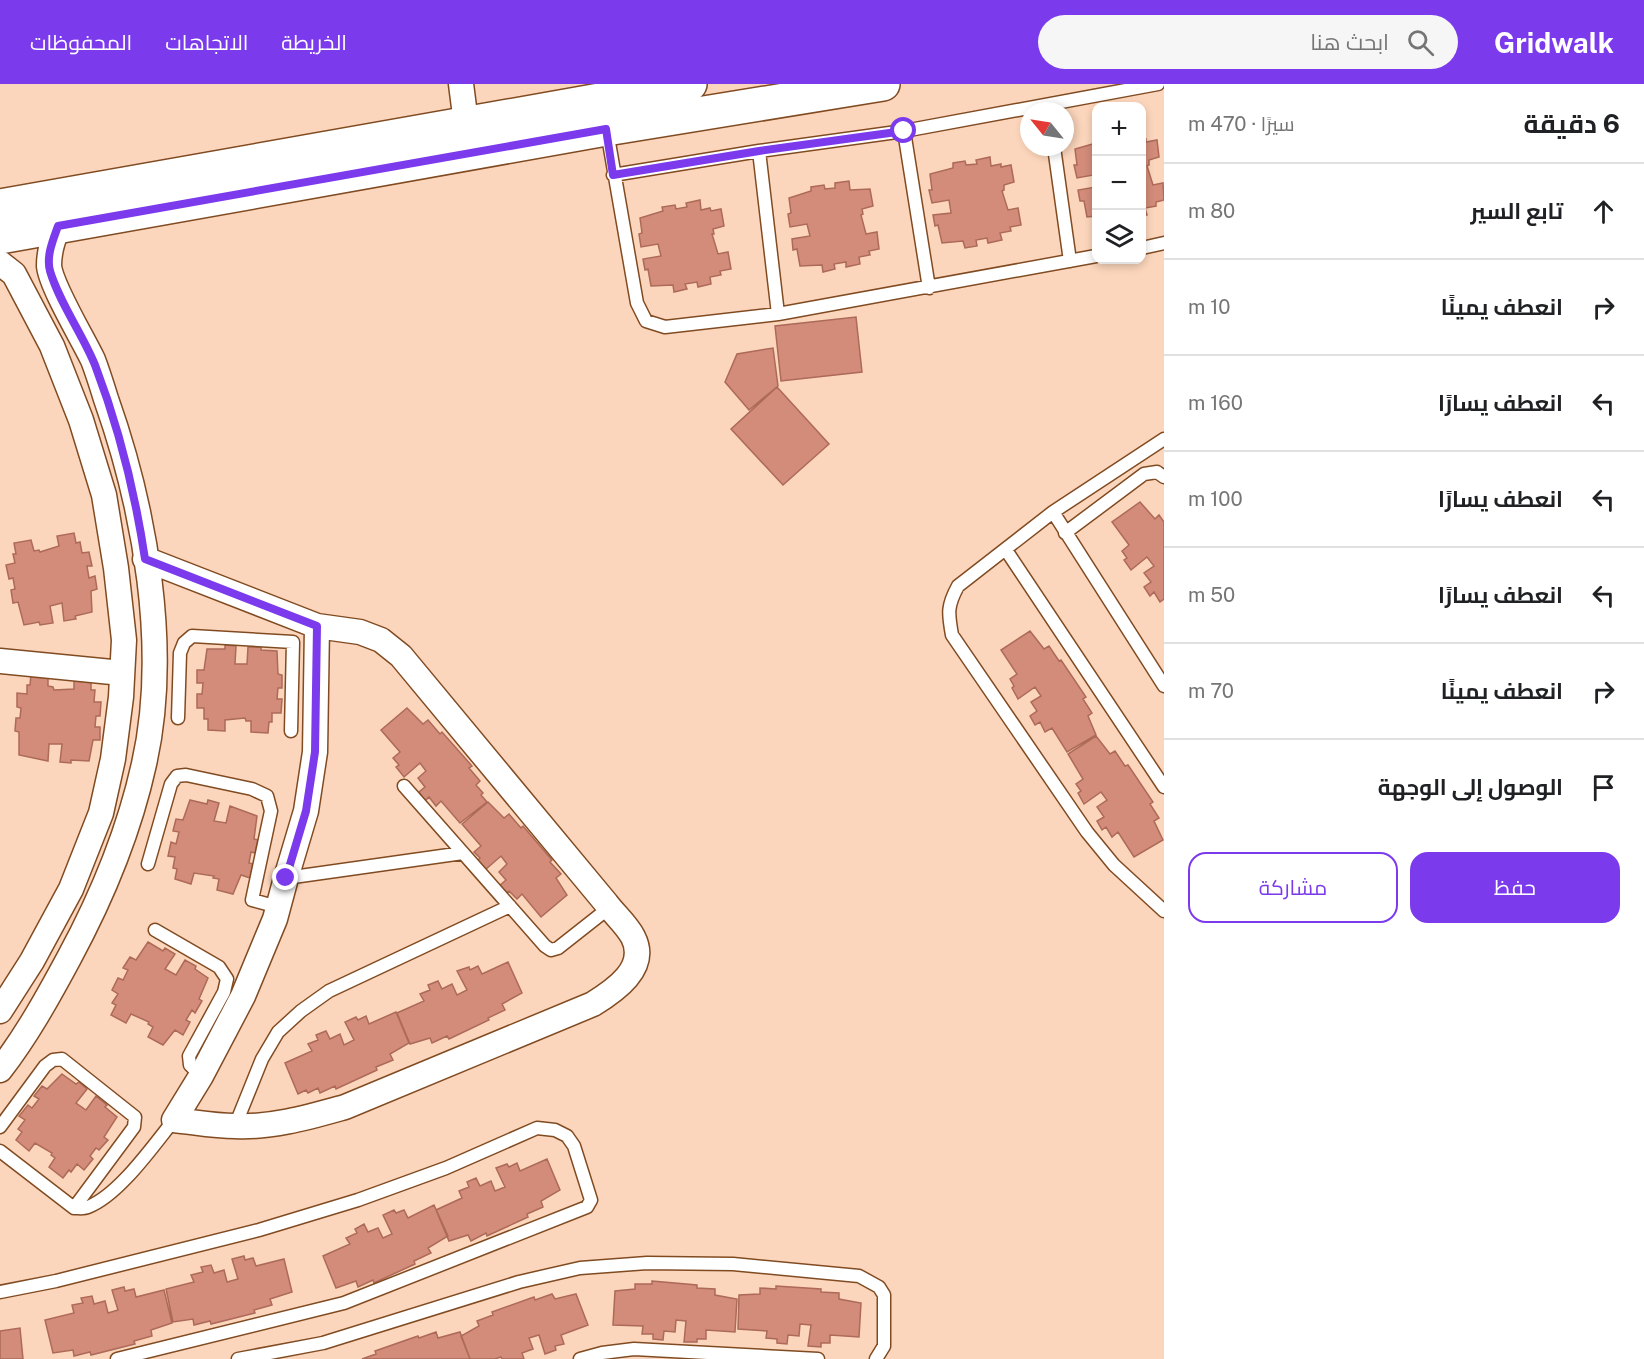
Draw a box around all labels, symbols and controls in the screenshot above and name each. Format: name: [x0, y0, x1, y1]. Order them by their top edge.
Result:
search box: [1038, 15, 1458, 69]
icon: search: [1404, 26, 1437, 59]
text: Gridwalk: [1494, 26, 1614, 59]
text: ابحث هنا: [1310, 29, 1389, 55]
text: المحفوظات: [30, 30, 132, 55]
text: الاتجاهات: [165, 30, 248, 55]
text: الخريطة: [281, 30, 347, 55]
north arrow: [1020, 102, 1074, 156]
map controls: [1092, 102, 1146, 264]
button: +: [1092, 102, 1146, 156]
text: 6 دقيقة: [1523, 108, 1620, 139]
text: سيرًا · 470 m: [1188, 112, 1295, 136]
route start: [890, 117, 916, 143]
button: −: [1092, 156, 1146, 210]
icon: ahead: [1587, 195, 1620, 228]
text: تابع السير: [1471, 198, 1563, 224]
text: 80 m: [1188, 199, 1235, 223]
button: layers: [1092, 210, 1146, 264]
icon: right: [1587, 291, 1620, 324]
text: انعطف يمينًا: [1441, 294, 1563, 320]
text: 10 m: [1188, 295, 1231, 319]
icon: left: [1587, 387, 1620, 420]
text: انعطف يسارًا: [1438, 390, 1563, 416]
text: 160 m: [1188, 391, 1243, 415]
icon: left: [1587, 483, 1620, 516]
text: انعطف يسارًا: [1438, 486, 1563, 512]
text: 100 m: [1188, 487, 1243, 511]
icon: left: [1587, 579, 1620, 612]
text: انعطف يسارًا: [1438, 582, 1563, 608]
text: 50 m: [1188, 583, 1235, 607]
icon: right: [1587, 675, 1620, 708]
text: انعطف يمينًا: [1441, 678, 1563, 704]
text: 70 m: [1188, 679, 1234, 703]
icon: arrive: [1587, 771, 1620, 804]
text: الوصول إلى الوجهة: [1378, 774, 1563, 800]
button: مشاركة: [1188, 852, 1398, 923]
button: حفظ: [1410, 852, 1620, 923]
route end: [272, 864, 298, 890]

